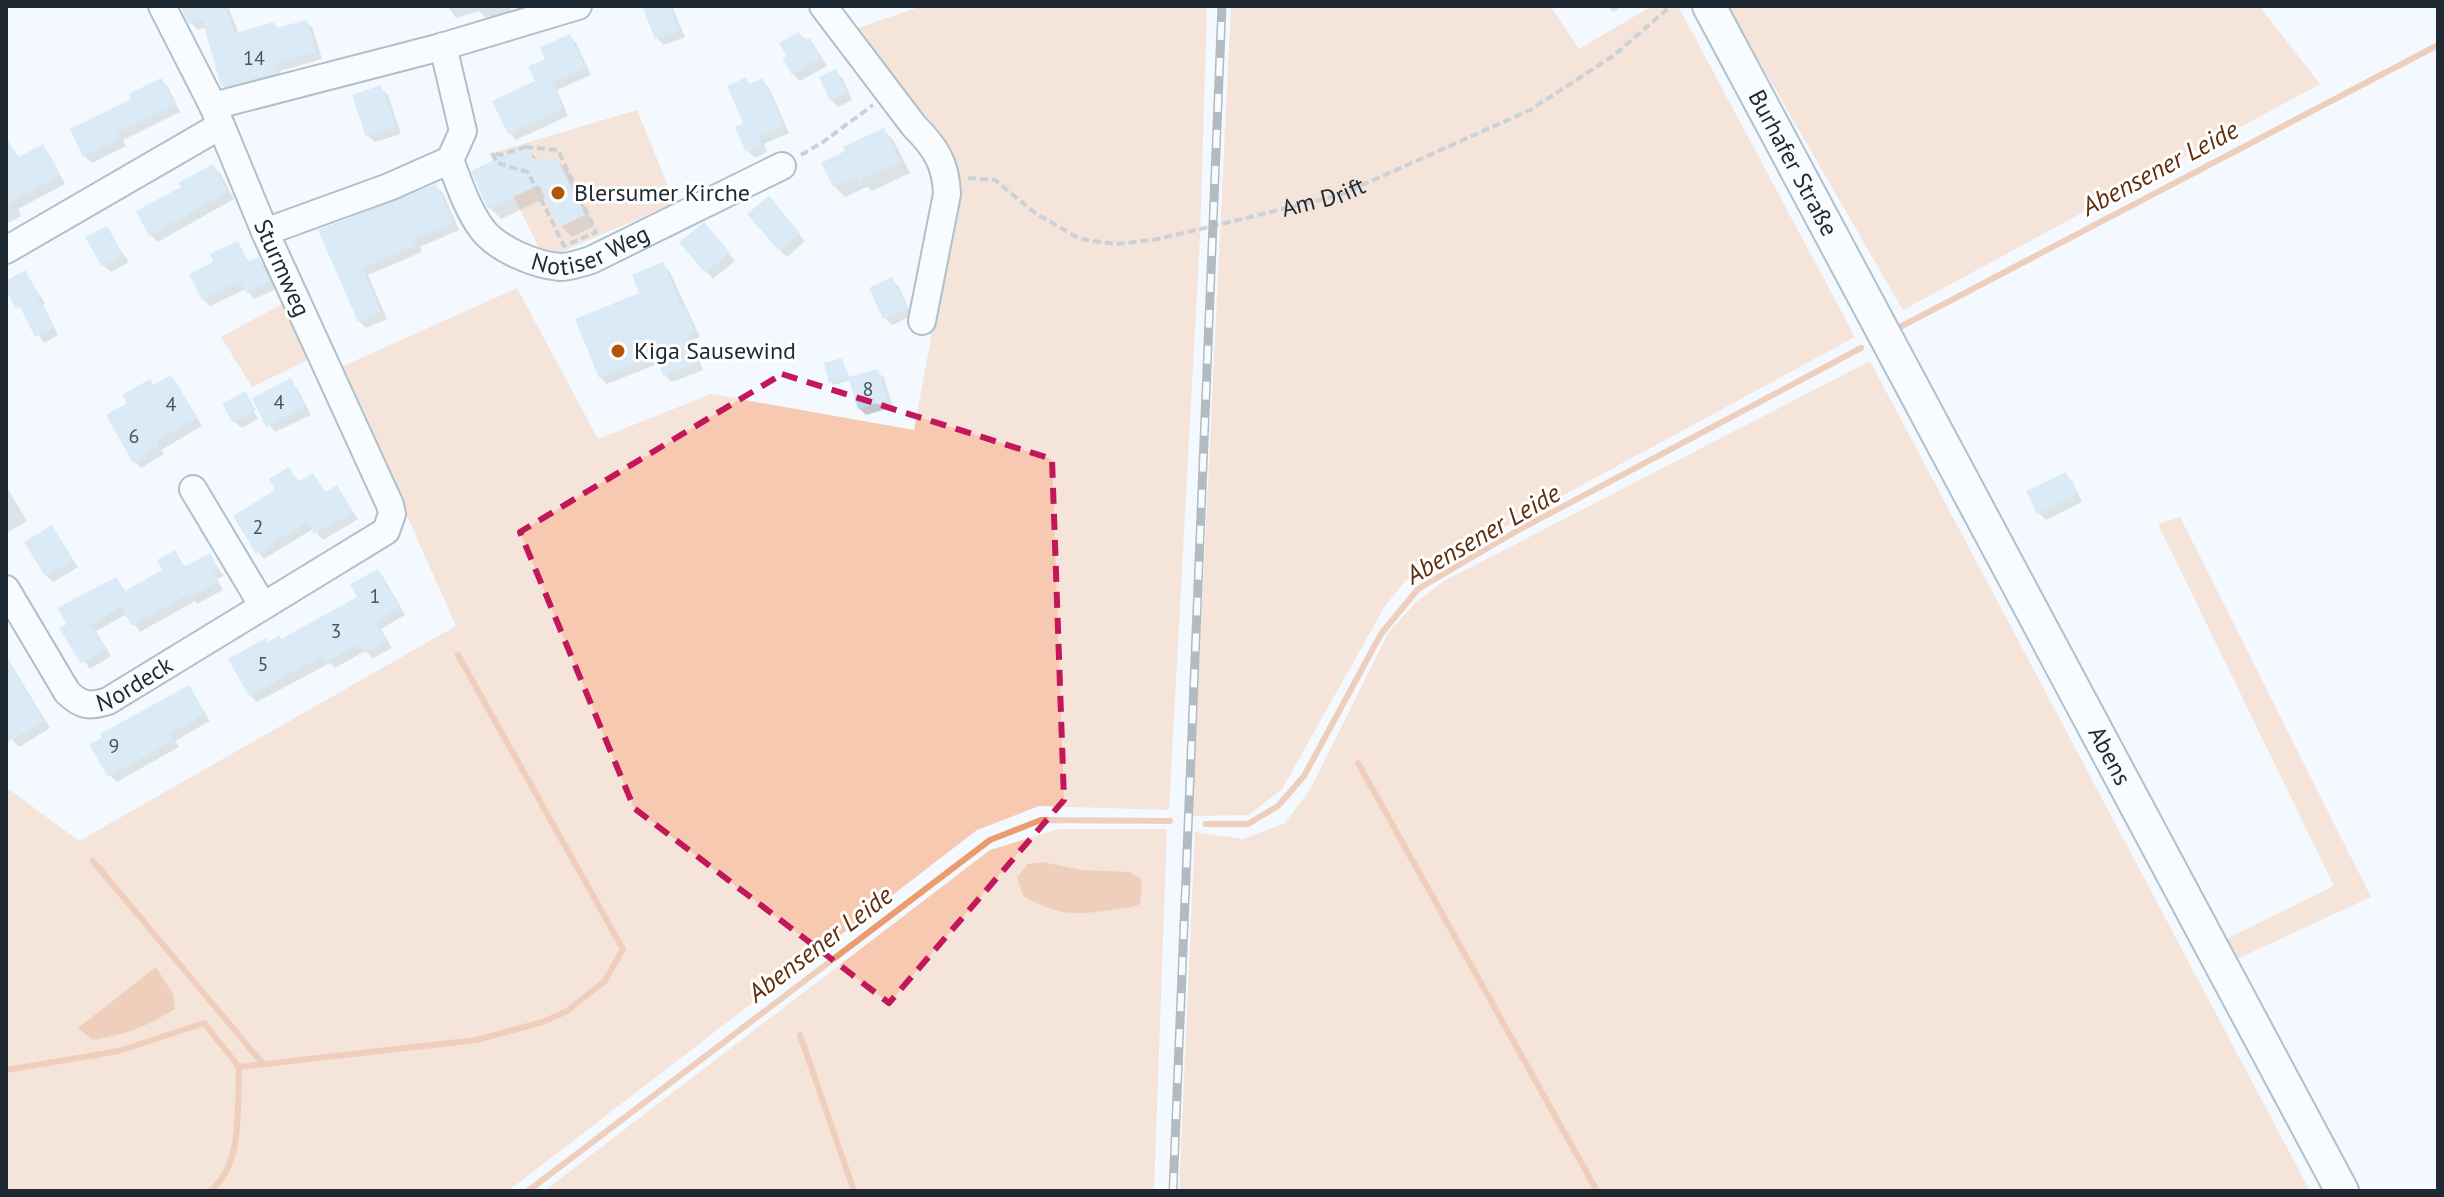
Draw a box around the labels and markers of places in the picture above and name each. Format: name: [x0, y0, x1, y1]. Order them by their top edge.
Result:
place label: Blersumer Kirche: [574, 177, 750, 208]
marker: Blersumer Kirche: [549, 184, 567, 202]
place label: Kiga Sausewind: [634, 335, 796, 366]
marker: Kiga Sausewind: [609, 342, 627, 360]

